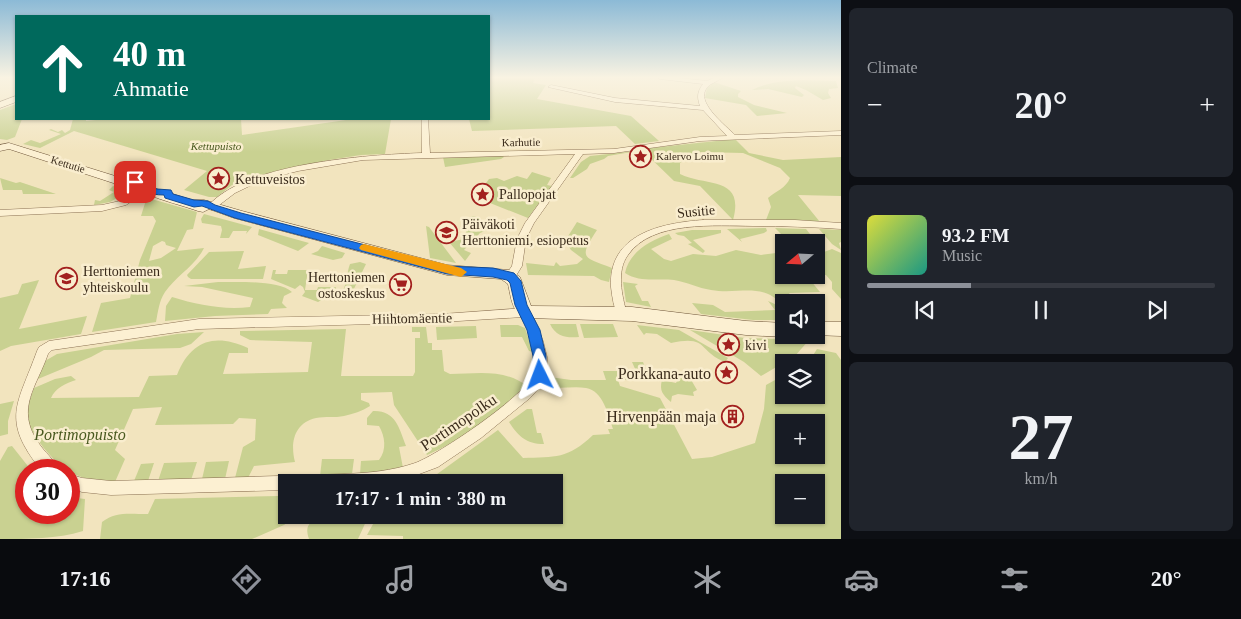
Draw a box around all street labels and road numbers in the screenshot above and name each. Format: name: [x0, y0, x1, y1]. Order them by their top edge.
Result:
street label: Karhutie: [502, 136, 540, 148]
street label: Kettutie: [49, 153, 87, 175]
street label: Susitie: [676, 202, 716, 221]
street label: Hiihtomäentie: [372, 310, 452, 327]
street label: Portimopolku: [417, 391, 500, 455]

